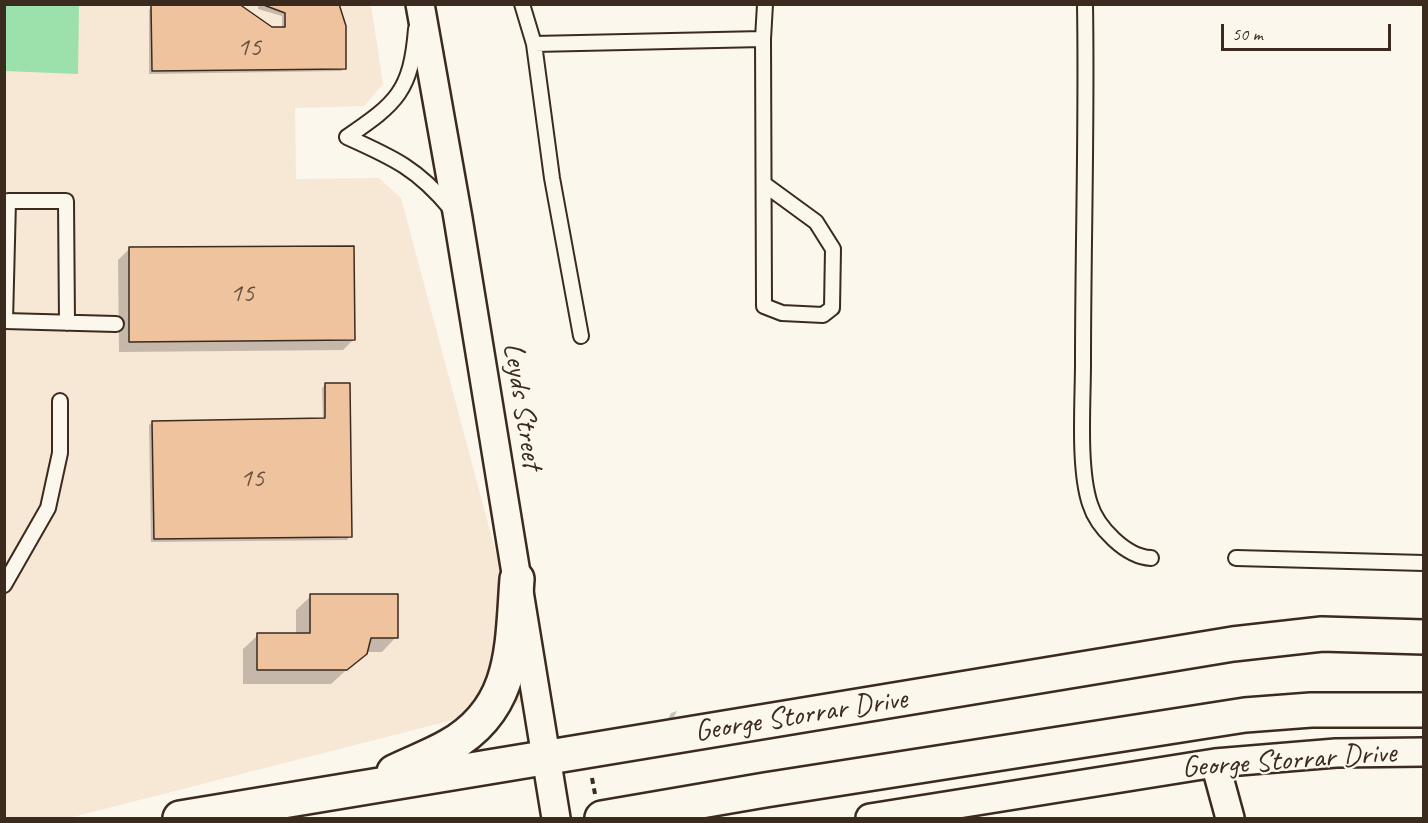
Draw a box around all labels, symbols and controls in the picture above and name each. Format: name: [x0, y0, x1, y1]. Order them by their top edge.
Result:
scale bar: [1224, 12, 1394, 50]
text: 50 m: [1232, 23, 1263, 45]
house number: 15: [237, 32, 261, 64]
house number: 15: [230, 278, 254, 310]
street label: Leyds Street: [494, 340, 550, 472]
house number: 15: [240, 463, 264, 495]
street label: George Storrar Drive: [692, 681, 910, 751]
street label: George Storrar Drive: [1181, 736, 1397, 786]

